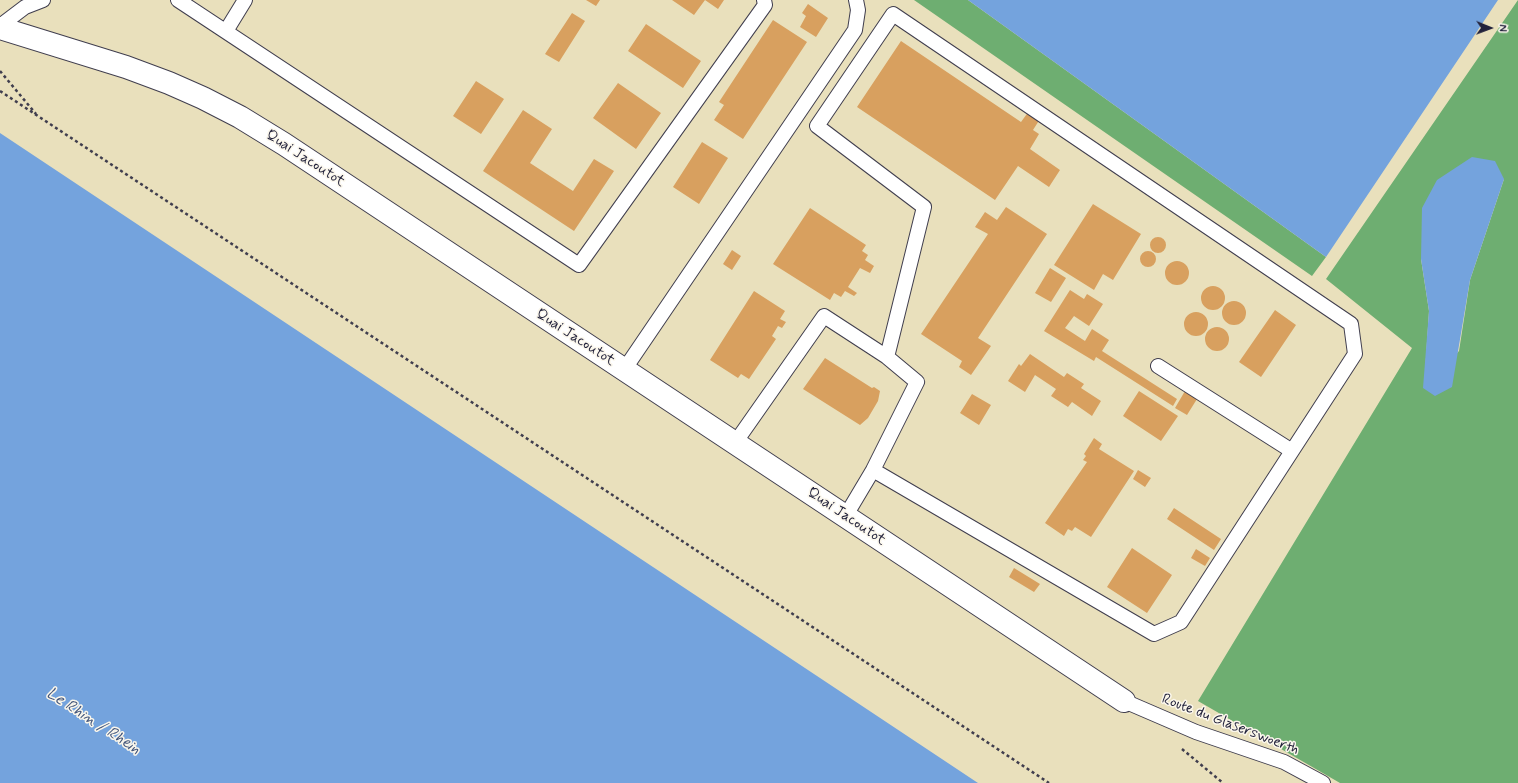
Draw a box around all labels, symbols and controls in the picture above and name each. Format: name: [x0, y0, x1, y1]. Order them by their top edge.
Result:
north arrow: [1470, 8, 1510, 48]
text: N: [1495, 24, 1509, 32]
street label: Quai Jacoutot: [262, 127, 348, 191]
street label: Quai Jacoutot: [532, 306, 618, 370]
street label: Quai Jacoutot: [803, 484, 889, 550]
water label: Le Rhin / Rhein: [42, 684, 144, 760]
street label: Route du Glaserswoerth: [1159, 691, 1301, 759]

